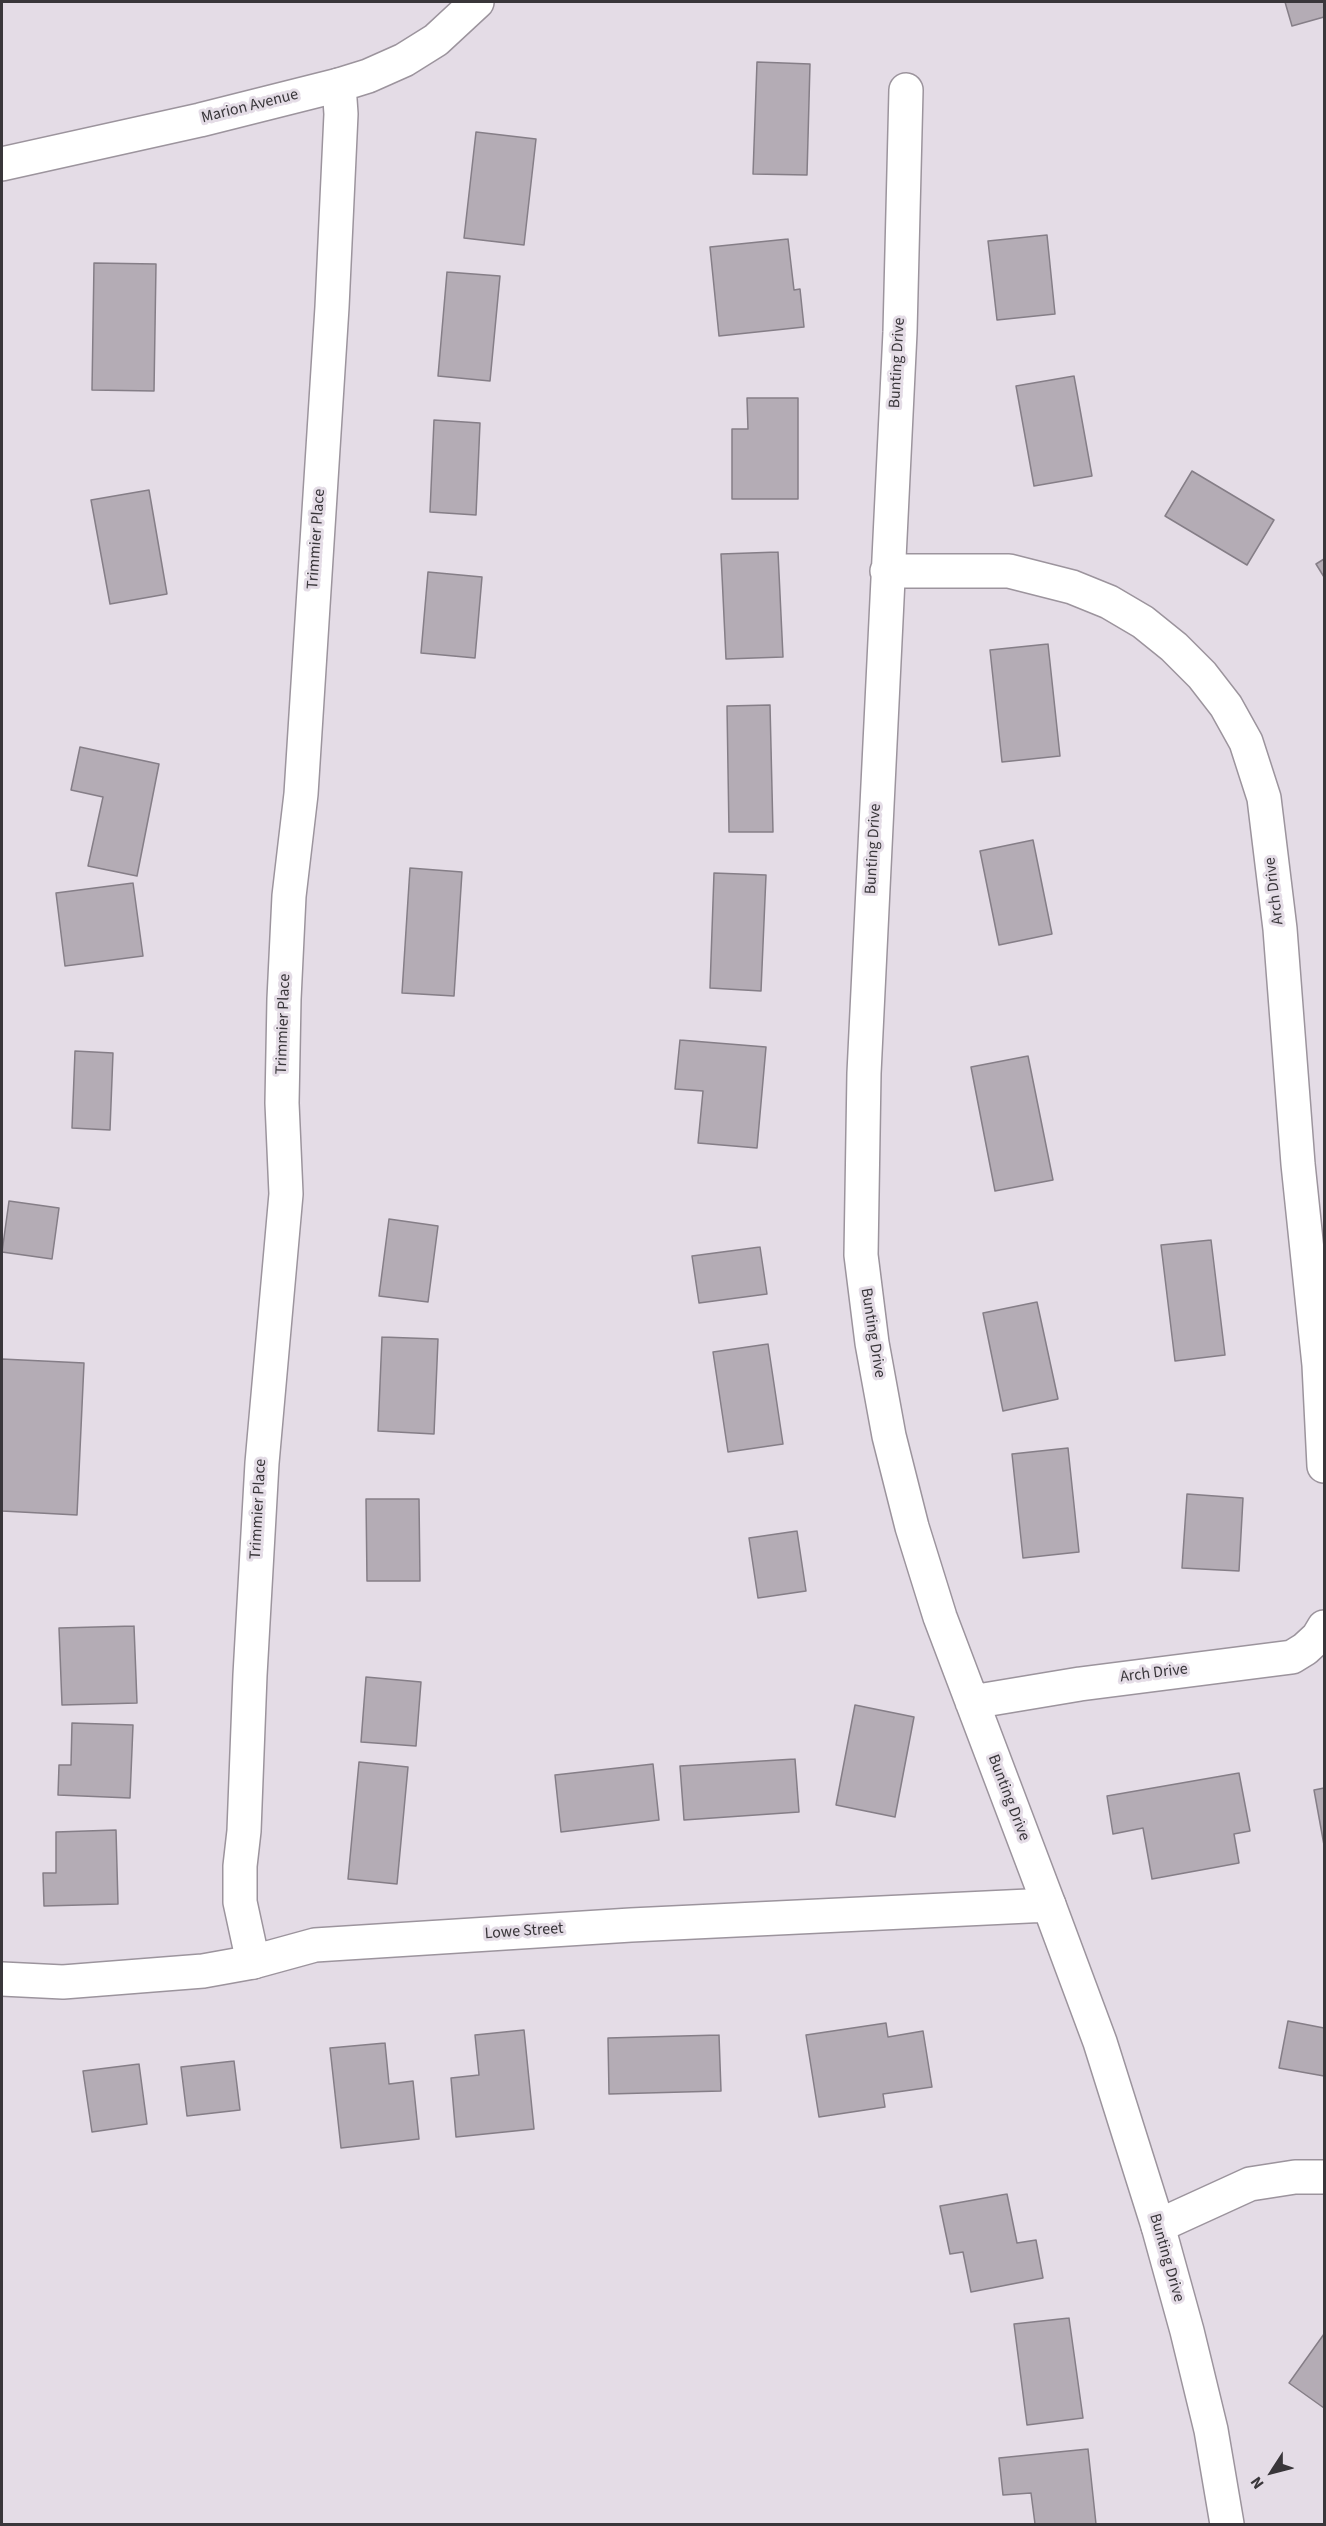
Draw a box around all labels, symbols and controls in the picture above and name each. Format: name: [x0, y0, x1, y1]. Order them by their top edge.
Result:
street label: Marion Avenue: [200, 86, 300, 128]
street label: Bunting Drive: [886, 317, 910, 409]
street label: Trimmier Place: [304, 488, 330, 590]
street label: Bunting Drive: [862, 803, 886, 895]
street label: Arch Drive: [1261, 856, 1289, 926]
street label: Trimmier Place: [273, 973, 295, 1075]
street label: Bunting Drive: [855, 1287, 889, 1379]
street label: Trimmier Place: [247, 1458, 271, 1560]
street label: Arch Drive: [1119, 1660, 1189, 1688]
street label: Bunting Drive: [983, 1752, 1033, 1844]
street label: Lowe Street: [484, 1920, 564, 1944]
street label: Bunting Drive: [1144, 2212, 1188, 2304]
north arrow: [1242, 2442, 1302, 2502]
text: N: [1245, 2472, 1269, 2493]

